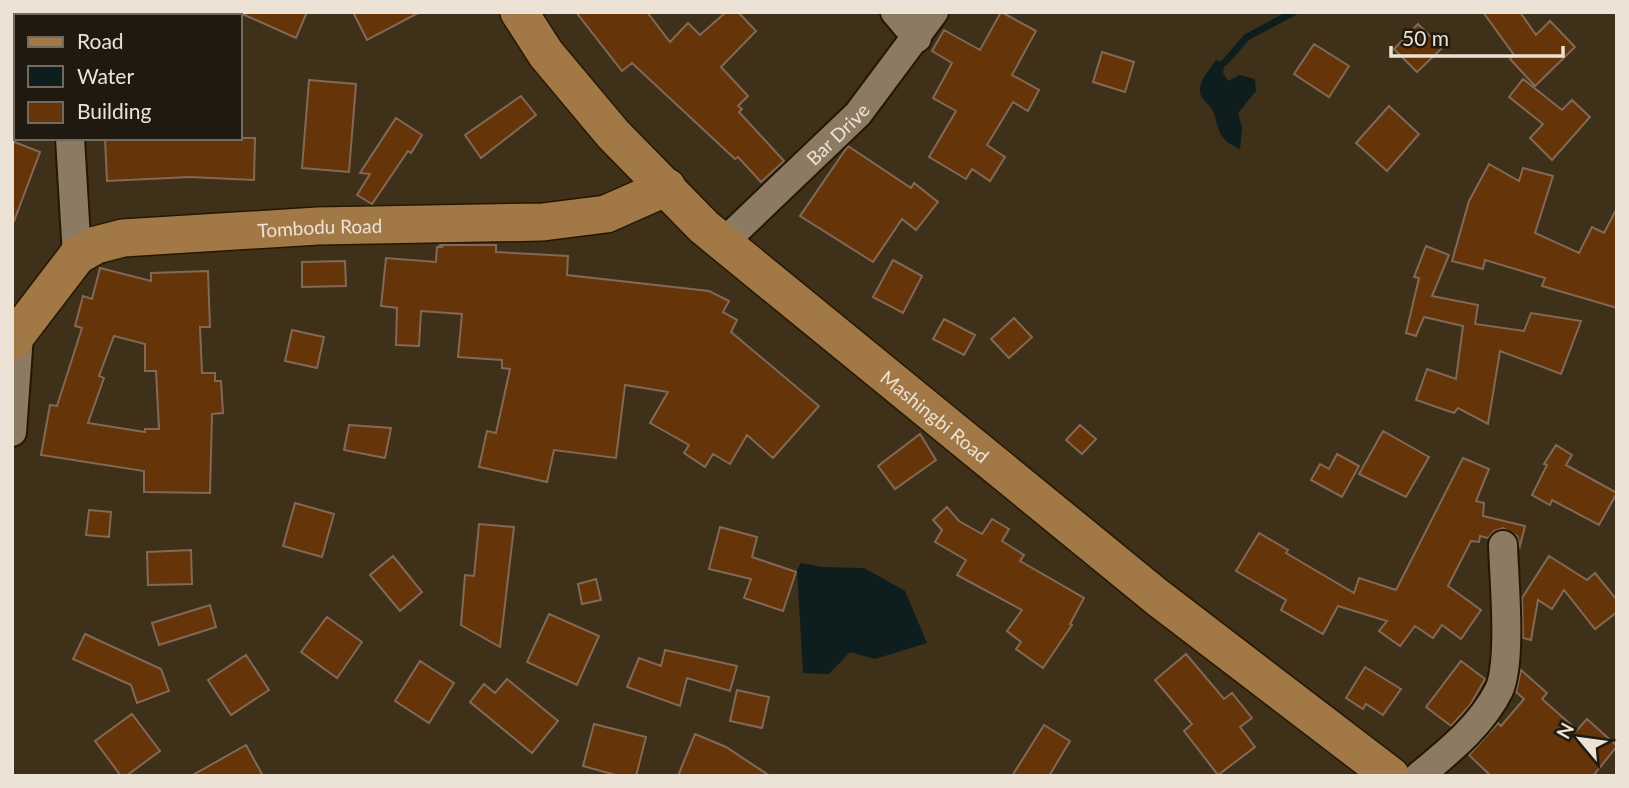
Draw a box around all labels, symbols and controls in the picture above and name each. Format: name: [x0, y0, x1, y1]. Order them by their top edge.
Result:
legend: [14, 14, 242, 140]
scale bar: [1391, 14, 1562, 58]
text: 50 m: [1402, 25, 1449, 50]
text: Road: [77, 28, 124, 53]
text: Water: [77, 63, 134, 88]
text: Building: [77, 98, 152, 123]
street label: Bar Drive: [801, 99, 873, 169]
street label: Tombodu Road: [257, 213, 382, 241]
street label: Mashingbi Road: [876, 365, 994, 467]
north arrow: [1545, 704, 1615, 774]
text: N: [1551, 719, 1578, 742]

